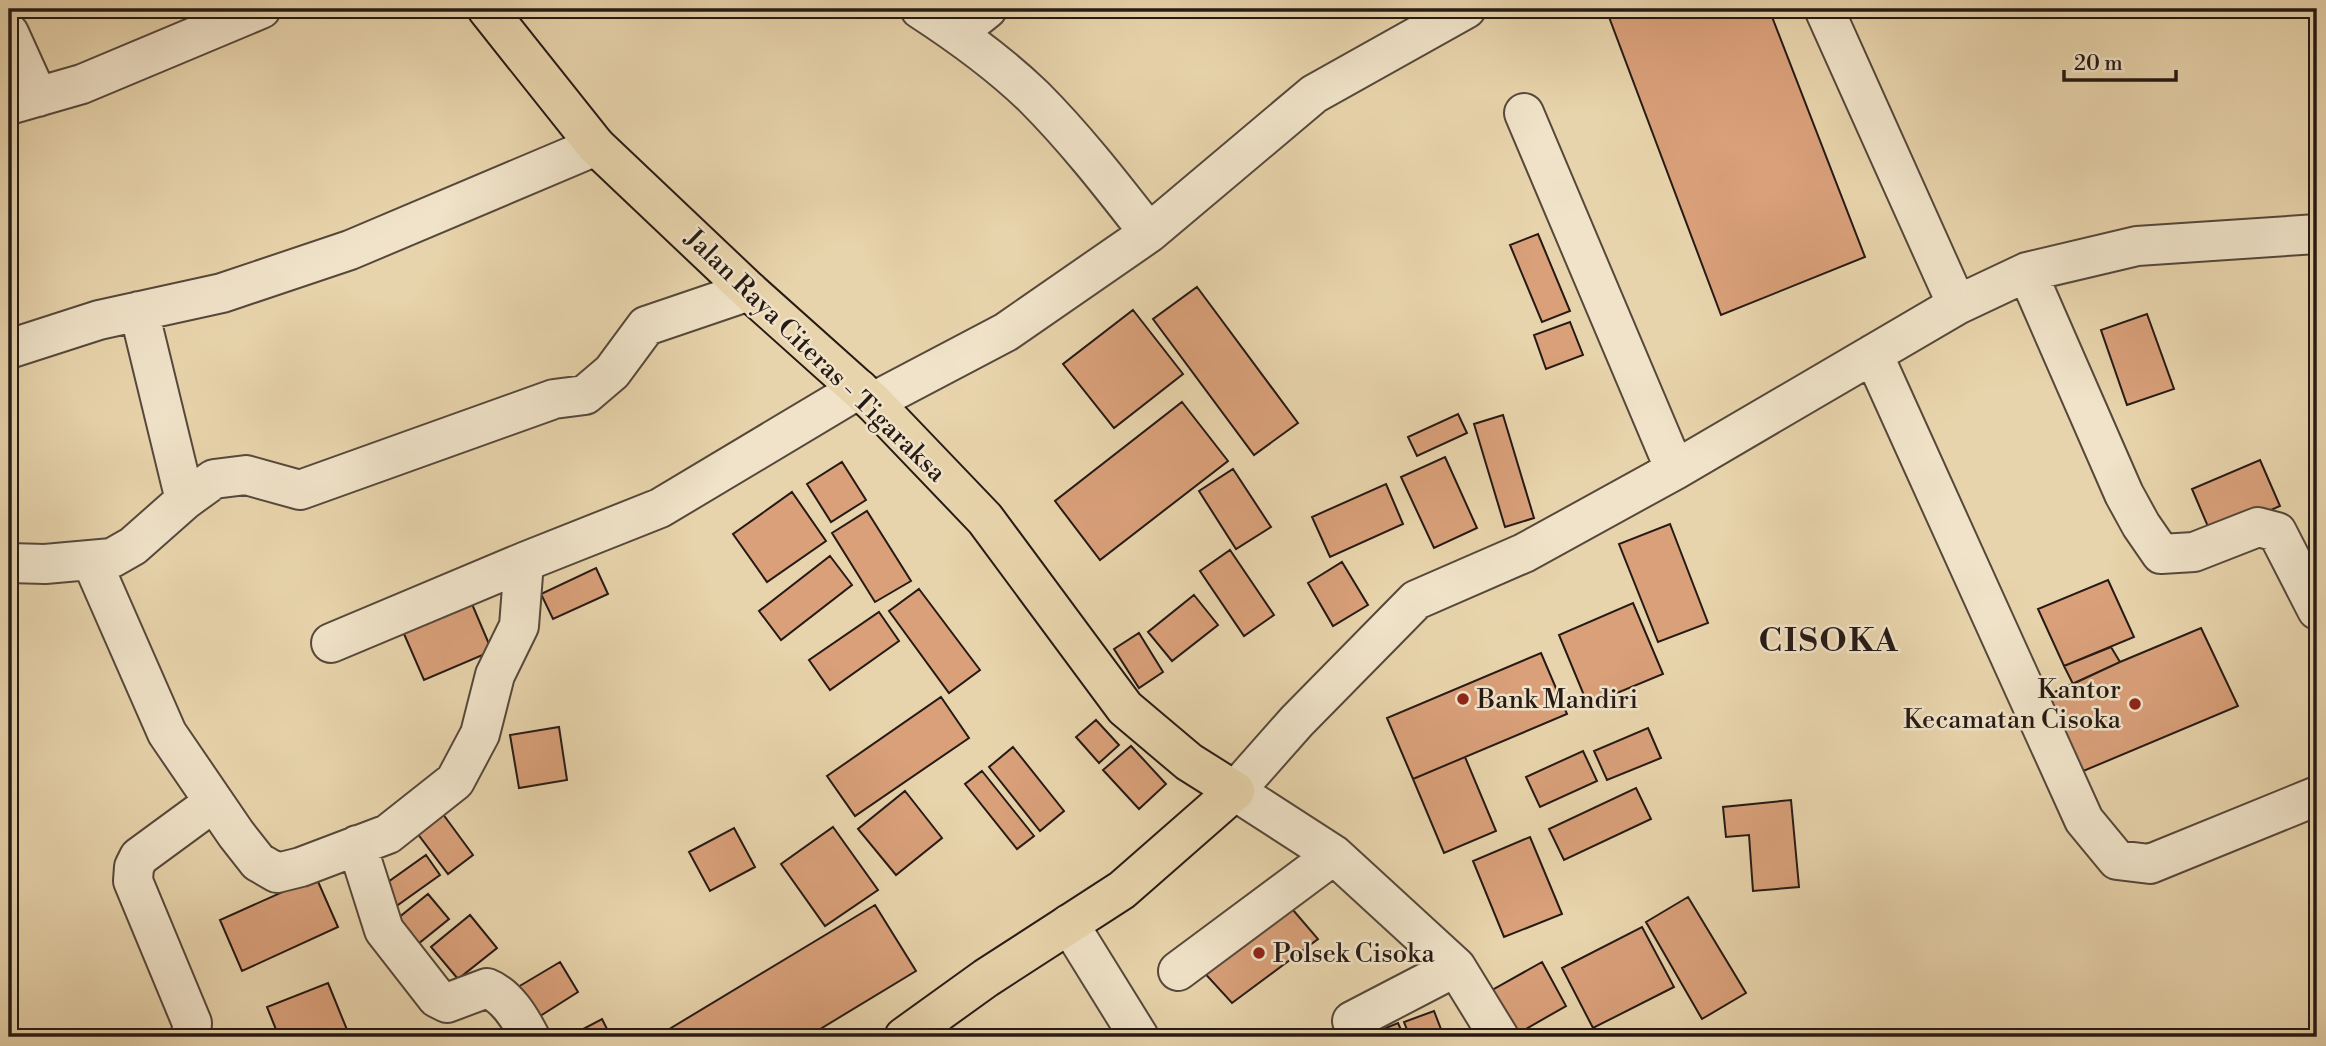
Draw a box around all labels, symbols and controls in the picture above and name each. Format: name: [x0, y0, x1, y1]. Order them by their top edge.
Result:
scale bar: [2064, 38, 2176, 82]
text: 20 m: [2074, 51, 2123, 77]
street label: Jalan Raya Citeras - Tigaraksa: [678, 222, 953, 489]
district label: CISOKA: [1758, 621, 1900, 662]
place label: Kantor Kecamatan Cisoka: [1903, 674, 2122, 736]
place label: Bank Mandiri: [1476, 684, 1638, 716]
marker: Bank Mandiri: [1455, 691, 1471, 707]
marker: Kantor Kecamatan Cisoka: [2127, 696, 2143, 712]
place label: Polsek Cisoka: [1273, 938, 1436, 970]
marker: Polsek Cisoka: [1251, 945, 1267, 961]

